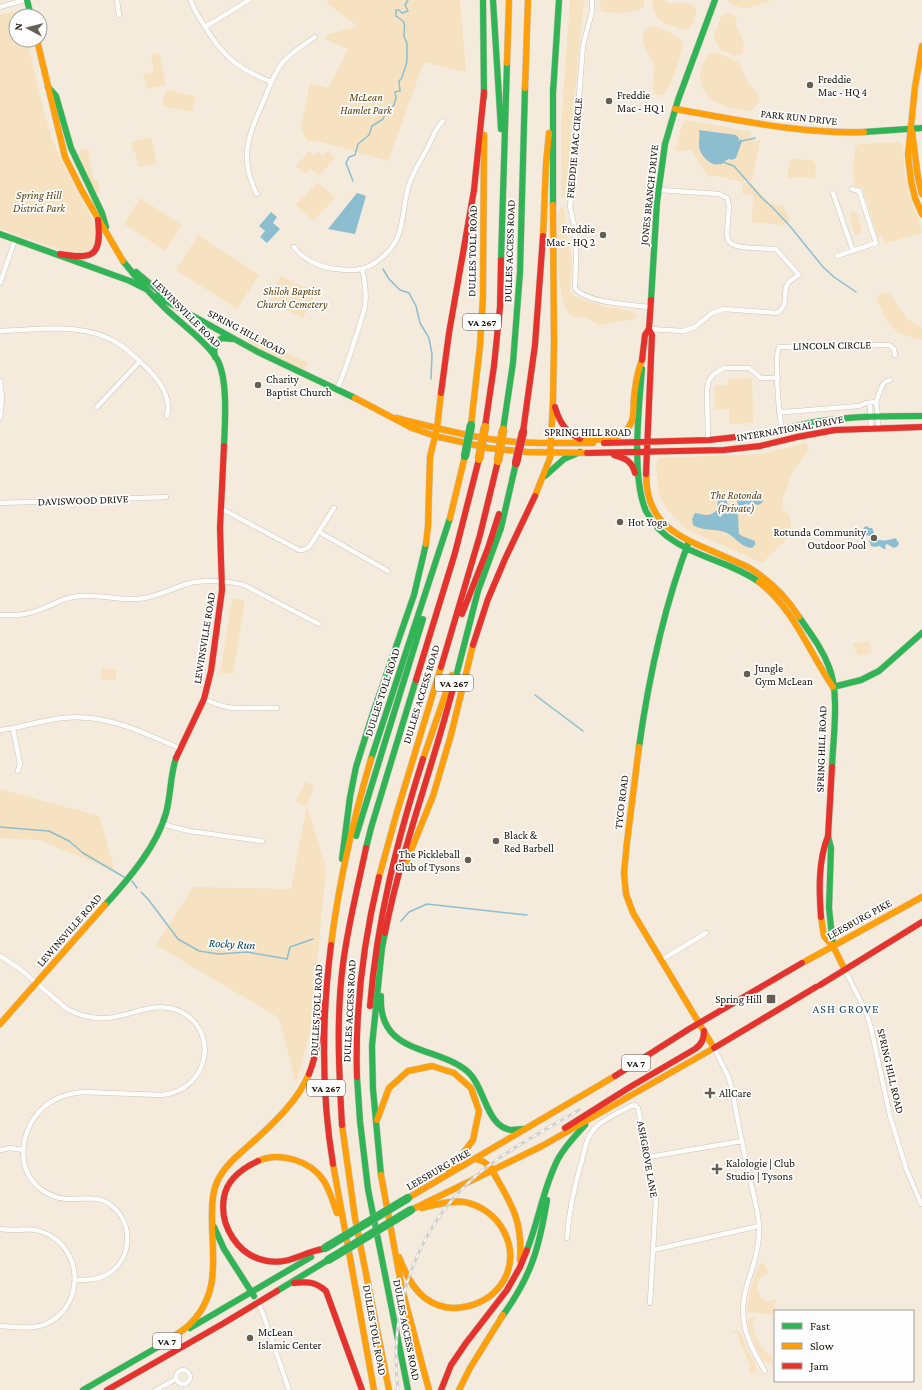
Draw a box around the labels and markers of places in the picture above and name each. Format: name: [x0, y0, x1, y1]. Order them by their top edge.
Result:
place label: Freddie Mac - HQ 4: [818, 73, 868, 98]
marker: Freddie Mac - HQ 4: [805, 80, 815, 90]
place label: Freddie Mac - HQ 1: [617, 89, 665, 114]
marker: Freddie Mac - HQ 1: [604, 96, 614, 106]
place label: Freddie Mac - HQ 2: [546, 223, 595, 248]
marker: Freddie Mac - HQ 2: [598, 230, 608, 240]
place label: Charity Baptist Church: [266, 373, 332, 399]
marker: Charity Baptist Church: [253, 380, 263, 390]
place label: Hot Yoga: [628, 516, 667, 529]
marker: Hot Yoga: [615, 517, 625, 527]
place label: Rotunda Community Outdoor Pool: [773, 526, 867, 551]
marker: Rotunda Community Outdoor Pool: [869, 533, 879, 543]
place label: Jungle Gym McLean: [754, 662, 813, 688]
marker: Jungle Gym McLean: [742, 669, 752, 679]
place label: Black & Red Barbell: [504, 829, 554, 854]
marker: Black & Red Barbell: [491, 836, 501, 846]
place label: The Pickleball Club of Tysons: [395, 848, 460, 874]
marker: The Pickleball Club of Tysons: [463, 855, 473, 865]
place label: Spring Hill: [715, 993, 762, 1006]
marker: Spring Hill: [765, 993, 777, 1005]
marker: AllCare: [704, 1087, 716, 1099]
place label: AllCare: [719, 1087, 751, 1099]
place label: Kalologie | Club Studio | Tysons: [726, 1157, 795, 1183]
marker: Kalologie | Club Studio | Tysons: [711, 1163, 723, 1175]
place label: McLean Islamic Center: [258, 1326, 322, 1351]
marker: McLean Islamic Center: [245, 1333, 255, 1343]

